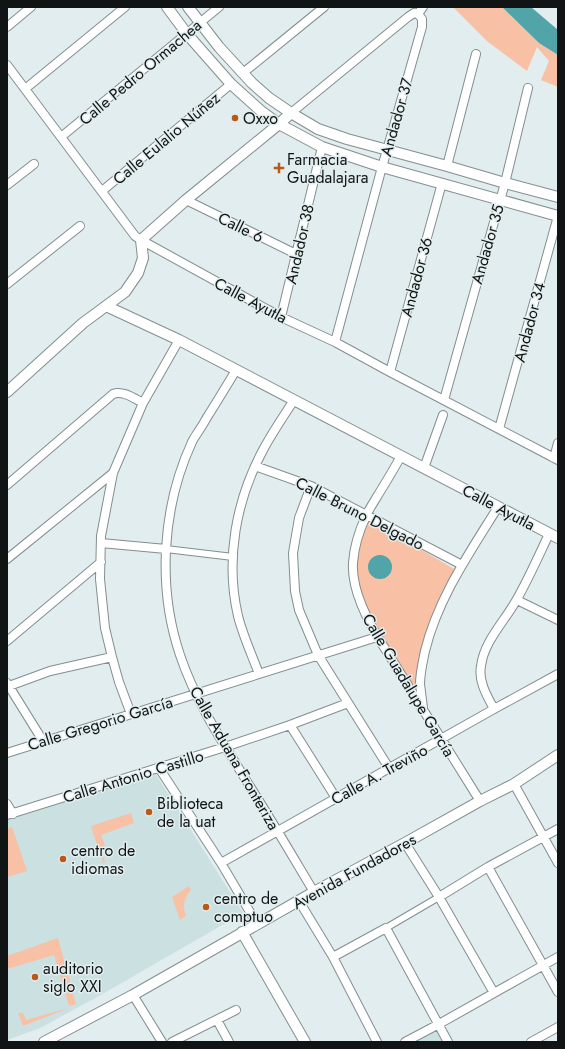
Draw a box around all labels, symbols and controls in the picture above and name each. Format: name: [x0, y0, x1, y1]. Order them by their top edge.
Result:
street label: Calle Pedro Ormachea: [74, 14, 207, 131]
street label: Andador 37: [374, 75, 419, 159]
street label: Calle Eulalio Núñez: [108, 86, 225, 190]
place label: Oxxo: [243, 107, 278, 130]
marker: Oxxo: [230, 113, 240, 123]
place label: Farmacia Guadalajara: [287, 148, 369, 189]
marker: Farmacia Guadalajara: [274, 163, 284, 173]
street label: Andador 38: [279, 202, 320, 286]
street label: Andador 35: [465, 202, 510, 287]
street label: Calle 6: [214, 207, 268, 248]
street label: Andador 36: [395, 235, 438, 320]
street label: Calle Ayutla: [210, 272, 291, 329]
street label: Andador 34: [508, 280, 551, 365]
street label: Calle Bruno Delgado: [292, 471, 428, 556]
street label: Calle Ayutla: [458, 479, 539, 536]
street label: Calle Guadalupe García: [357, 609, 461, 761]
street label: Calle Aduana Fronteriza: [184, 682, 285, 834]
street label: Calle Gregorio García: [25, 690, 176, 757]
street label: Calle A. Treviño: [327, 738, 432, 811]
street label: Calle Antonio Castillo: [60, 744, 207, 809]
place label: Biblioteca de la uat: [157, 792, 223, 833]
marker: Biblioteca de la uat: [144, 807, 154, 817]
street label: Avenida Fundadores: [288, 828, 420, 915]
place label: centro de idiomas: [71, 839, 135, 880]
marker: centro de idiomas: [58, 854, 68, 864]
place label: centro de comptuo: [214, 887, 278, 928]
marker: centro de comptuo: [201, 902, 211, 912]
place label: auditorio siglo XXI: [43, 957, 104, 998]
marker: auditorio siglo XXI: [30, 972, 40, 982]

